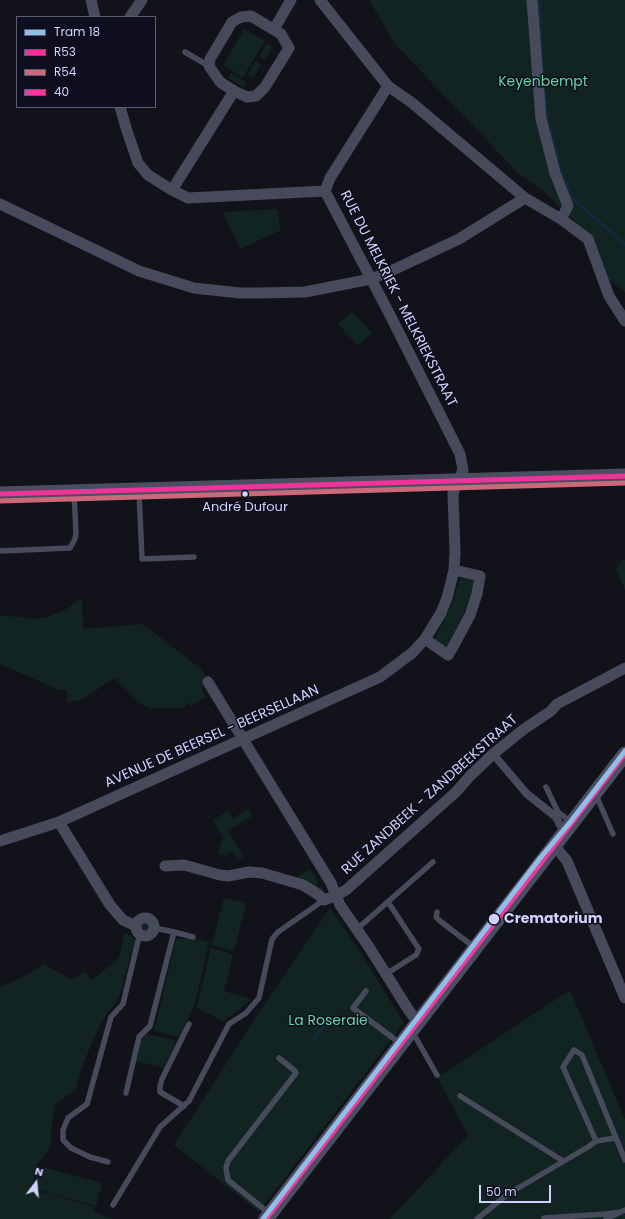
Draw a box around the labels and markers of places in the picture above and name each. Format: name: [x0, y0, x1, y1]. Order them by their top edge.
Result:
marker: André Dufour: [240, 489, 250, 499]
place label: André Dufour: [202, 500, 288, 516]
place label: Crematorium: [504, 911, 603, 927]
marker: Crematorium: [487, 912, 501, 926]

